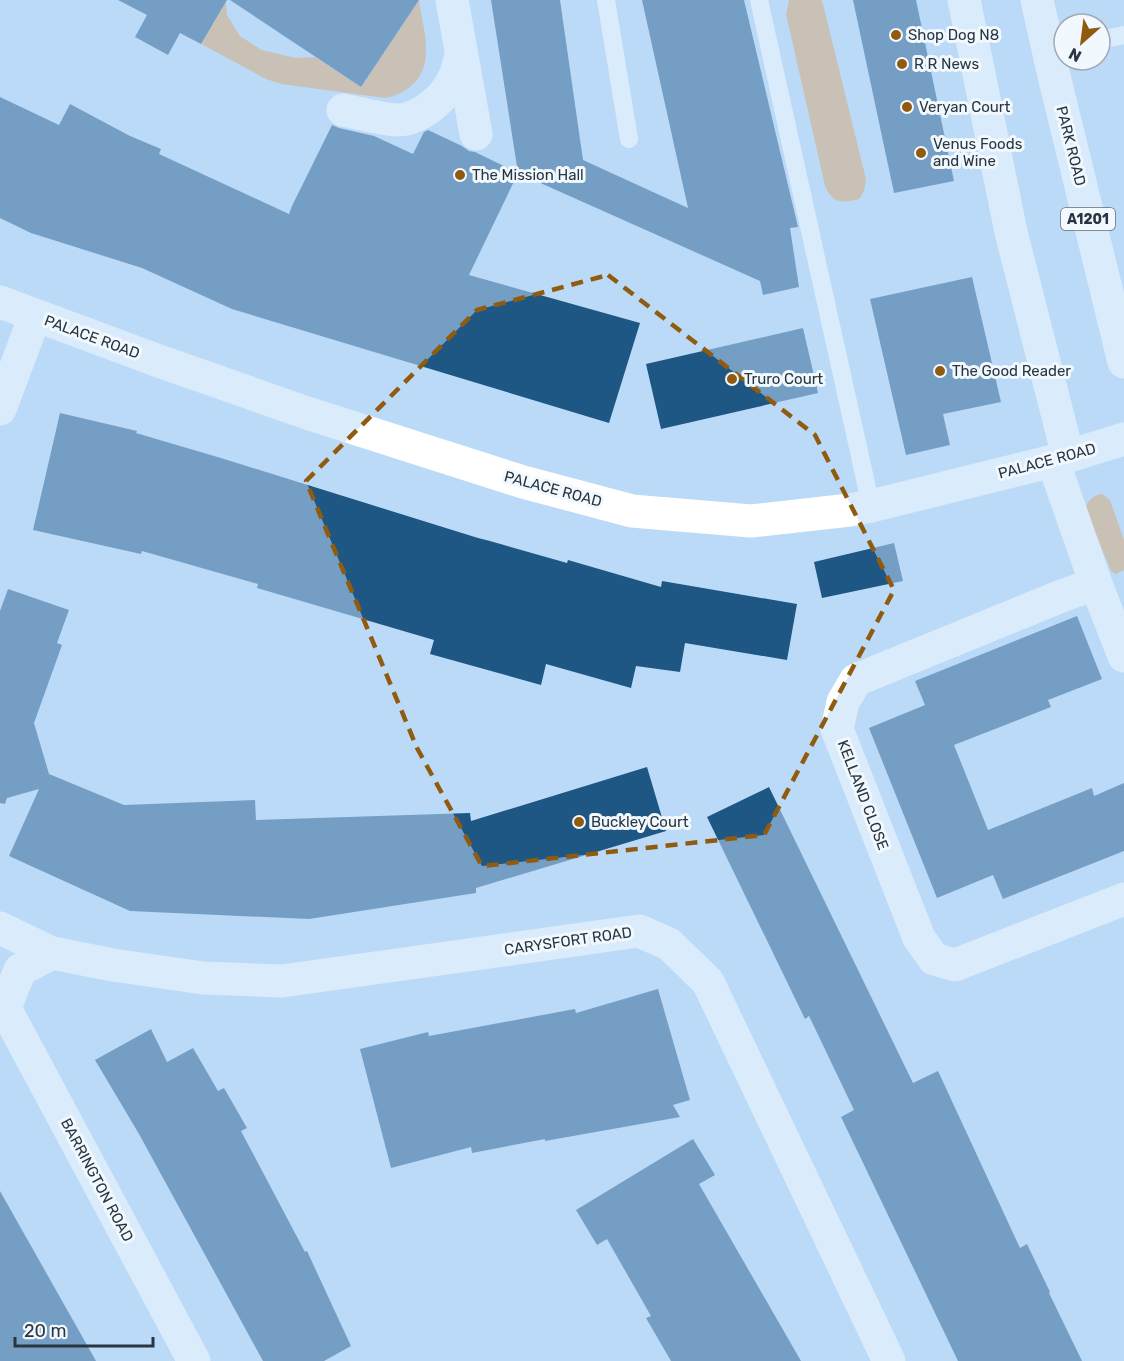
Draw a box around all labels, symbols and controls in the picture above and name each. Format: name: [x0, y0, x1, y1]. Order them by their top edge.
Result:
north arrow: [1052, 12, 1112, 72]
place label: Shop Dog N8: [908, 26, 999, 44]
marker: Shop Dog N8: [889, 28, 903, 42]
text: N: [1066, 44, 1085, 66]
place label: R R News: [914, 55, 979, 73]
marker: R R News: [895, 57, 909, 71]
place label: Veryan Court: [919, 98, 1011, 116]
marker: Veryan Court: [900, 100, 914, 114]
street label: PARK ROAD: [1052, 104, 1090, 188]
place label: Venus Foods and Wine: [933, 135, 1023, 170]
marker: Venus Foods and Wine: [914, 146, 928, 160]
place label: The Mission Hall: [472, 166, 584, 184]
marker: The Mission Hall: [453, 168, 467, 182]
road number: A1201: [1061, 208, 1115, 230]
street label: PALACE ROAD: [42, 311, 142, 363]
place label: The Good Reader: [952, 362, 1071, 380]
marker: The Good Reader: [933, 364, 947, 378]
place label: Truro Court: [744, 370, 823, 388]
marker: Truro Court: [725, 372, 739, 386]
street label: PALACE ROAD: [996, 439, 1098, 483]
street label: PALACE ROAD: [502, 467, 604, 511]
street label: KELLAND CLOSE: [834, 737, 892, 853]
place label: Buckley Court: [591, 813, 689, 831]
marker: Buckley Court: [572, 815, 586, 829]
street label: CARYSFORT ROAD: [503, 923, 633, 959]
street label: BARRINGTON ROAD: [57, 1115, 137, 1245]
scale bar: [15, 1310, 153, 1348]
text: 20 m: [24, 1320, 66, 1342]

